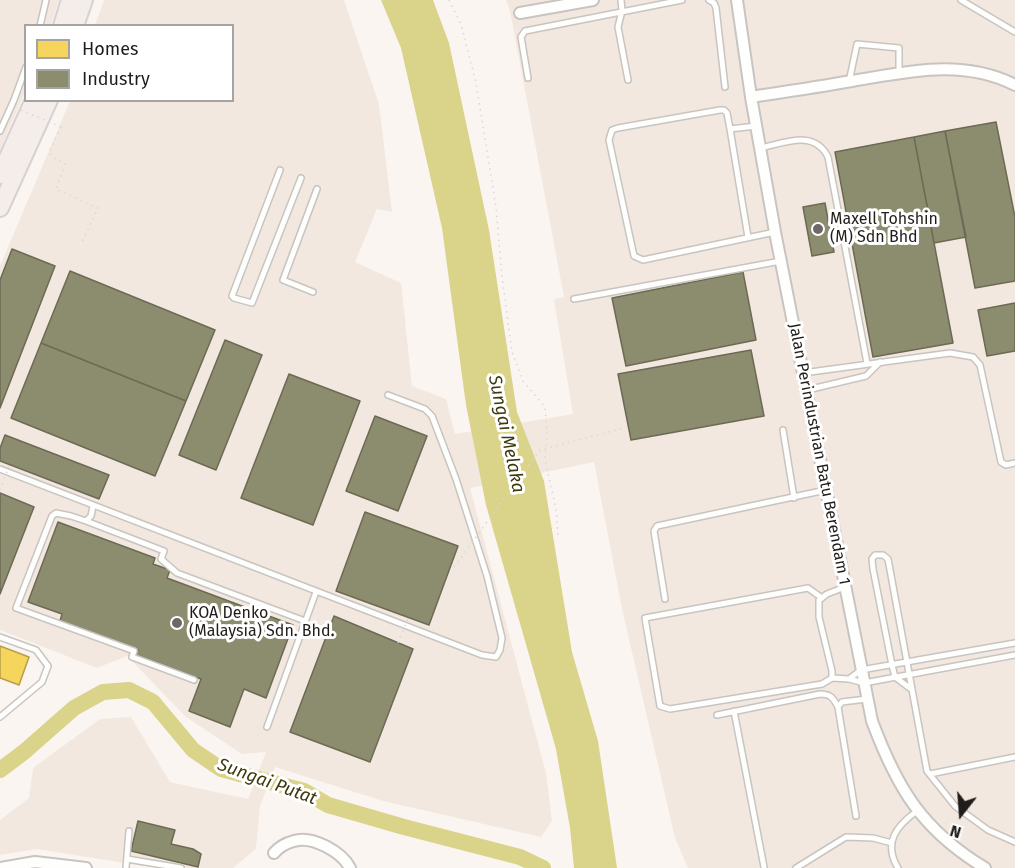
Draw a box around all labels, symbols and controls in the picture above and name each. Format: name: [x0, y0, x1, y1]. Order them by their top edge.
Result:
legend: [24, 24, 234, 102]
text: Homes: [82, 38, 138, 60]
text: Industry: [82, 68, 150, 90]
place label: Maxell Tohshin (M) Sdn Bhd: [830, 210, 938, 248]
marker: Maxell Tohshin (M) Sdn Bhd: [811, 222, 825, 236]
street label: Jalan Perindustrian Batu Berendam 1: [784, 321, 854, 587]
water label: Sungai Melaka: [483, 373, 529, 495]
place label: KOA Denko (Malaysia) Sdn. Bhd.: [189, 604, 334, 642]
marker: KOA Denko (Malaysia) Sdn. Bhd.: [170, 616, 184, 630]
water label: Sungai Putat: [215, 754, 319, 810]
north arrow: [931, 784, 991, 844]
text: N: [948, 821, 963, 842]

